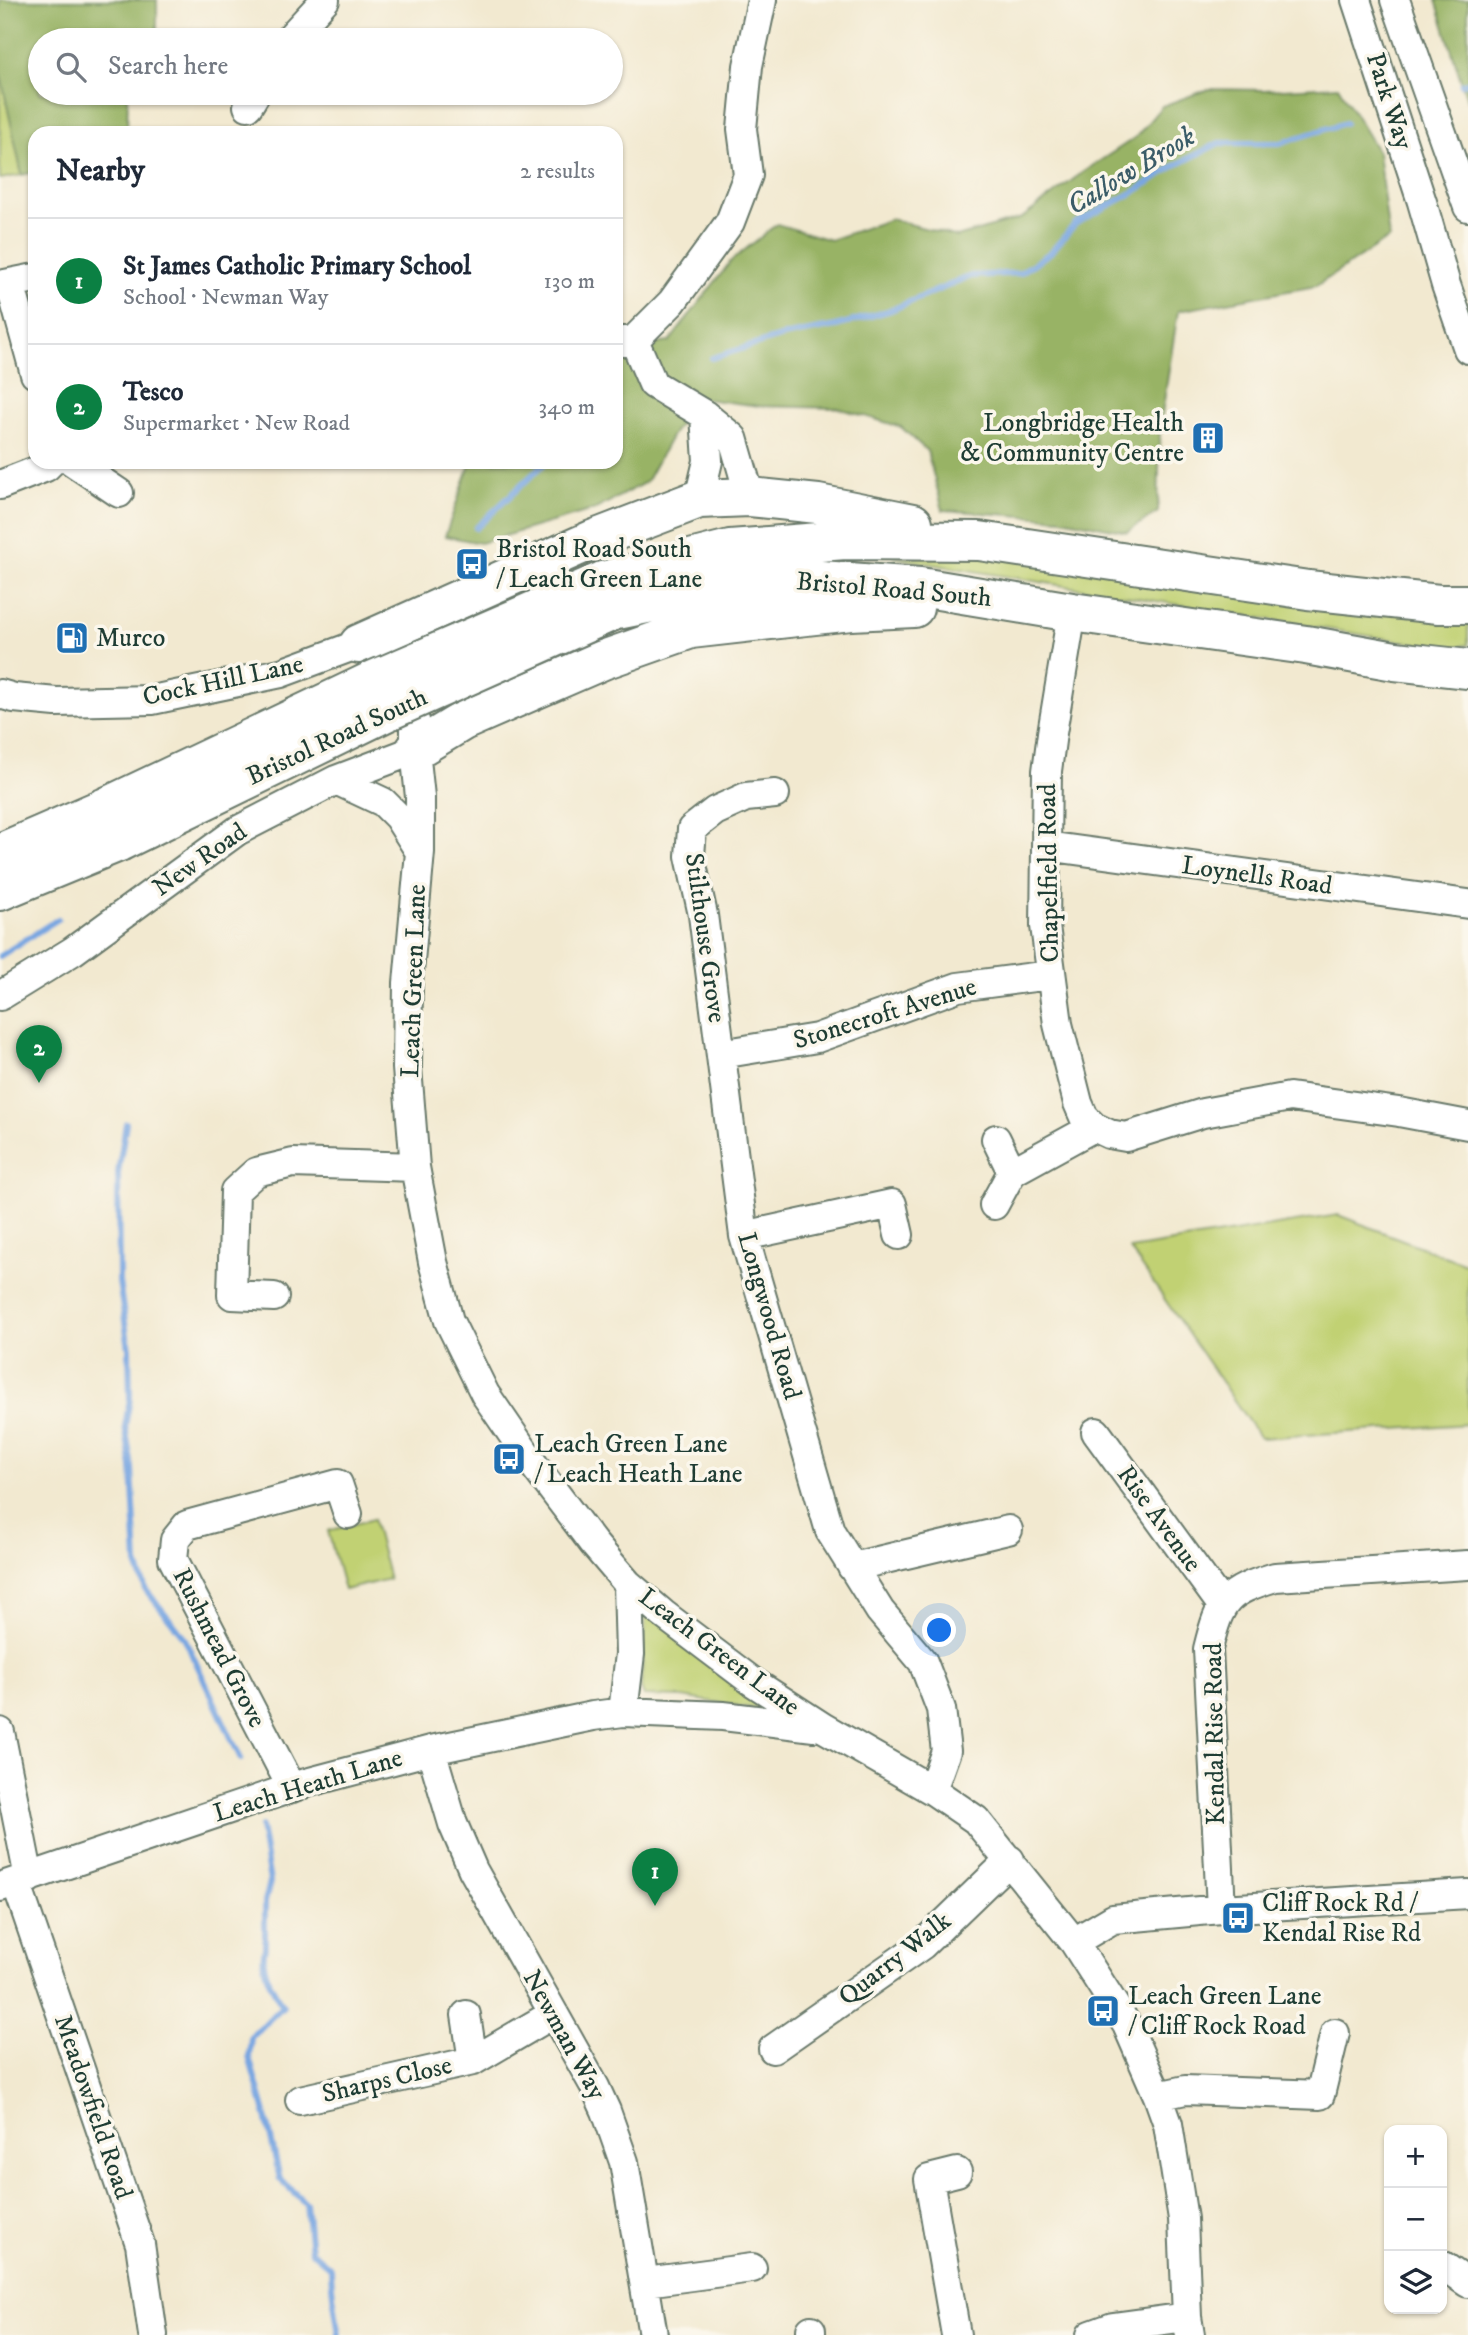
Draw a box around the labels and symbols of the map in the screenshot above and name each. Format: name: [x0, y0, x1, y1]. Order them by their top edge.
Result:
street label: Park Way: [1358, 49, 1420, 154]
water label: Callow Brook: [1060, 119, 1202, 223]
place label: Longbridge Health & Community Centre: [960, 407, 1184, 470]
building icon: Longbridge Health & Community Centre: [1189, 419, 1227, 457]
place label: Bristol Road South / Leach Green Lane: [496, 533, 702, 596]
bus stop icon: Bristol Road South / Leach Green Lane: [453, 545, 491, 583]
street label: Bristol Road South: [795, 565, 993, 615]
fuel station icon: Murco: [53, 619, 91, 657]
place label: Murco: [96, 622, 165, 655]
street label: Cock Hill Lane: [140, 648, 306, 714]
street label: Bristol Road South: [241, 681, 433, 793]
street label: Chapelfield Road: [1031, 783, 1067, 963]
street label: New Road: [146, 816, 254, 904]
street label: Loynells Road: [1180, 849, 1334, 903]
street label: Stilthouse Grove: [677, 851, 733, 1025]
street label: Leach Green Lane: [394, 884, 434, 1078]
street label: Stonecroft Avenue: [790, 971, 980, 1057]
pin: 2: [16, 1025, 62, 1083]
street label: Longwood Road: [729, 1229, 809, 1403]
place label: Leach Green Lane / Leach Heath Lane: [534, 1428, 742, 1491]
bus stop icon: Leach Green Lane / Leach Heath Lane: [490, 1440, 528, 1478]
street label: Rise Avenue: [1109, 1459, 1209, 1579]
street label: Rushmead Grove: [165, 1563, 273, 1733]
street label: Leach Green Lane: [632, 1581, 806, 1723]
your location: [922, 1613, 956, 1647]
street label: Kendal Rise Road: [1197, 1642, 1233, 1826]
street label: Leach Heath Lane: [210, 1742, 406, 1830]
pin: 1: [632, 1848, 678, 1906]
place label: Cliff Rock Rd / Kendal Rise Rd: [1262, 1887, 1421, 1950]
bus stop icon: Cliff Rock Rd / Kendal Rise Rd: [1219, 1899, 1257, 1937]
street label: Quarry Walk: [832, 1905, 958, 2013]
street label: Newman Way: [515, 1964, 614, 2106]
place label: Leach Green Lane / Cliff Rock Road: [1128, 1980, 1322, 2043]
bus stop icon: Leach Green Lane / Cliff Rock Road: [1084, 1992, 1122, 2030]
street label: Meadowfield Road: [46, 2010, 140, 2204]
street label: Sharps Close: [319, 2049, 455, 2111]

